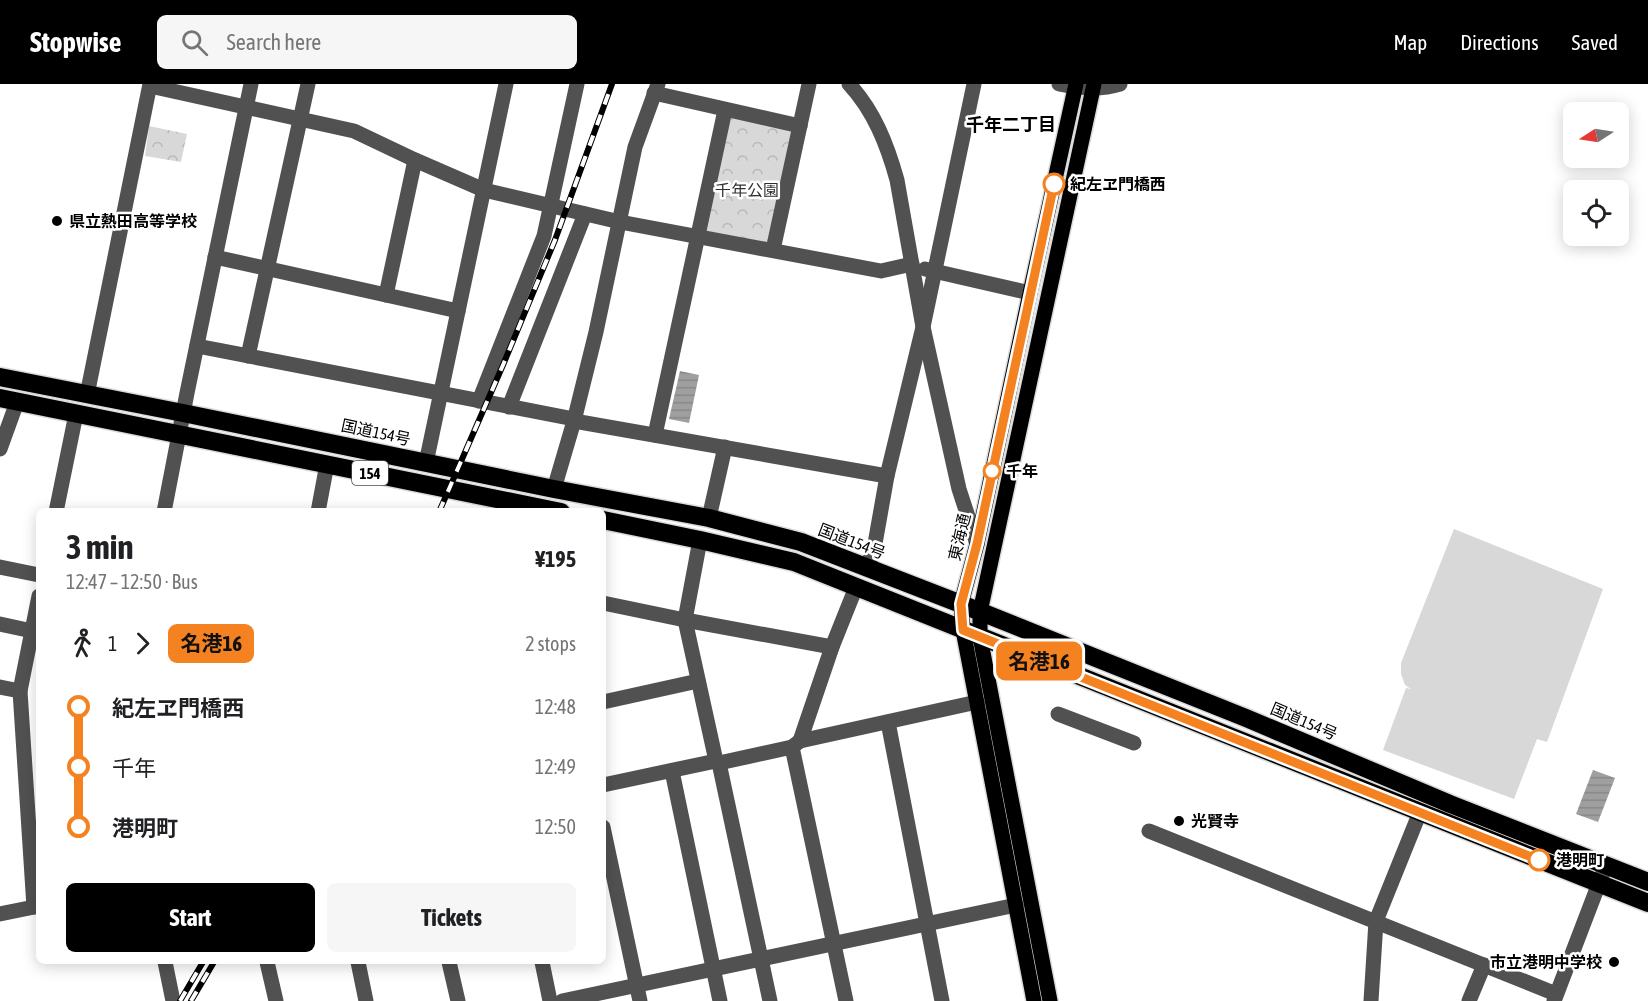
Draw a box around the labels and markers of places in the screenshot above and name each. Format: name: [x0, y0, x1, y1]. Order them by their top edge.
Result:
marker: 紀左ヱ門橋西: [1043, 173, 1065, 195]
place label: 紀左ヱ門橋西: [1070, 175, 1166, 193]
place label: 県立熱田高等学校: [69, 212, 197, 230]
marker: 県立熱田高等学校: [50, 214, 64, 228]
marker: 千年: [983, 462, 1001, 480]
place label: 千年: [1006, 462, 1038, 480]
place label: 光賢寺: [1191, 812, 1239, 830]
marker: 光賢寺: [1172, 814, 1186, 828]
marker: 港明町: [1528, 849, 1550, 871]
place label: 港明町: [1556, 851, 1604, 869]
place label: 市立港明中学校: [1490, 953, 1602, 971]
marker: 市立港明中学校: [1607, 955, 1621, 969]

